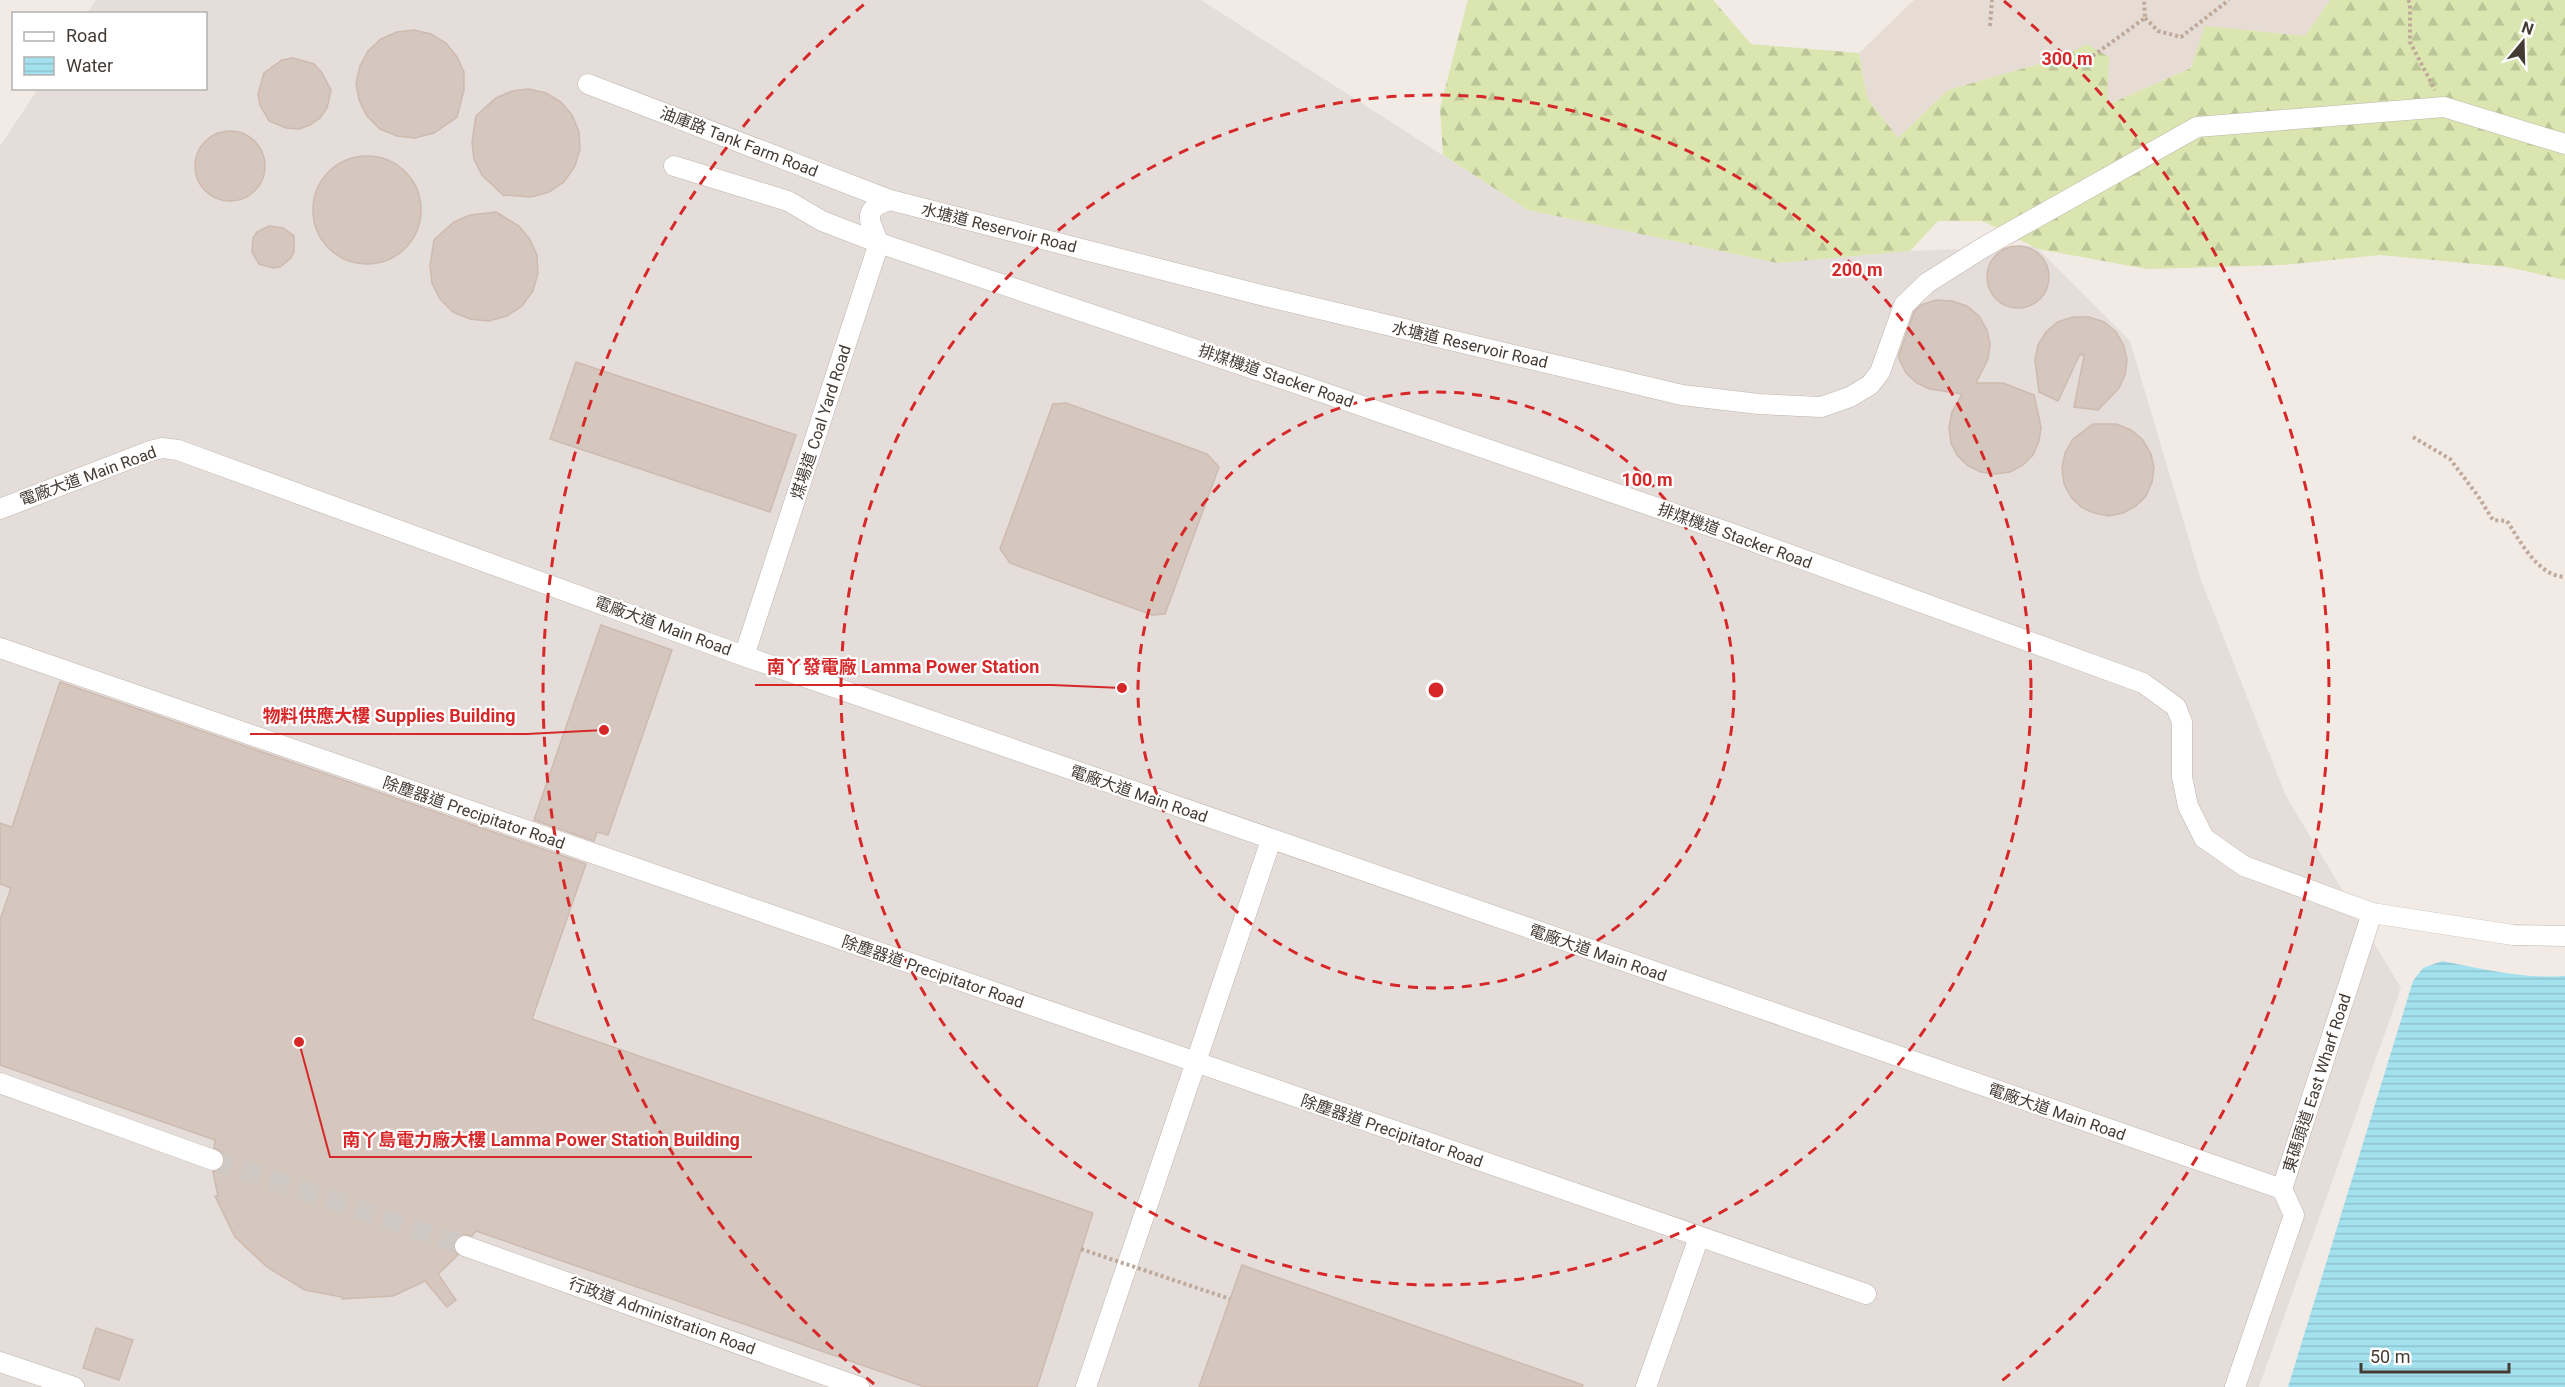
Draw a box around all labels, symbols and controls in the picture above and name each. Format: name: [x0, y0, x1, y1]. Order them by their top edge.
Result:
legend: [12, 12, 207, 90]
north arrow: [2493, 12, 2553, 72]
text: N: [2519, 17, 2536, 39]
text: Road: [66, 25, 107, 46]
text: 300 m: [2041, 48, 2093, 69]
text: Water: [66, 55, 113, 76]
street label: 油庫路 Tank Farm Road: [657, 103, 821, 181]
street label: 水塘道 Reservoir Road: [919, 200, 1079, 256]
text: 200 m: [1831, 259, 1883, 280]
street label: 水塘道 Reservoir Road: [1390, 318, 1550, 372]
street label: 排煤機道 Stacker Road: [1196, 341, 1356, 411]
street label: 煤場道 Coal Yard Road: [787, 343, 855, 501]
street label: 電廠大道 Main Road: [17, 442, 159, 510]
text: 100 m: [1621, 469, 1673, 490]
street label: 排煤機道 Stacker Road: [1655, 499, 1815, 573]
street label: 電廠大道 Main Road: [592, 592, 734, 660]
callout: 南丫發電廠 Lamma Power Station: [755, 649, 1052, 685]
text: 南丫發電廠 Lamma Power Station: [767, 656, 1039, 677]
centre of rings: [1426, 680, 1446, 700]
callout: 物料供應大樓 Supplies Building: [250, 698, 527, 734]
text: 物料供應大樓 Supplies Building: [262, 705, 516, 726]
street label: 電廠大道 Main Road: [1068, 762, 1210, 826]
street label: 除塵器道 Precipitator Road: [381, 773, 567, 853]
street label: 電廠大道 Main Road: [1527, 921, 1669, 985]
street label: 除塵器道 Precipitator Road: [840, 932, 1026, 1012]
street label: 東碼頭道 East Wharf Road: [2279, 991, 2355, 1175]
street label: 電廠大道 Main Road: [1986, 1080, 2128, 1144]
street label: 除塵器道 Precipitator Road: [1299, 1091, 1485, 1171]
callout: 南丫島電力廠大樓 Lamma Power Station Building: [330, 1121, 752, 1157]
text: 南丫島電力廠大樓 Lamma Power Station Building: [342, 1129, 740, 1150]
street label: 行政道 Administration Road: [566, 1273, 758, 1359]
scale bar: [2361, 1336, 2510, 1374]
text: 50 m: [2370, 1346, 2410, 1367]

